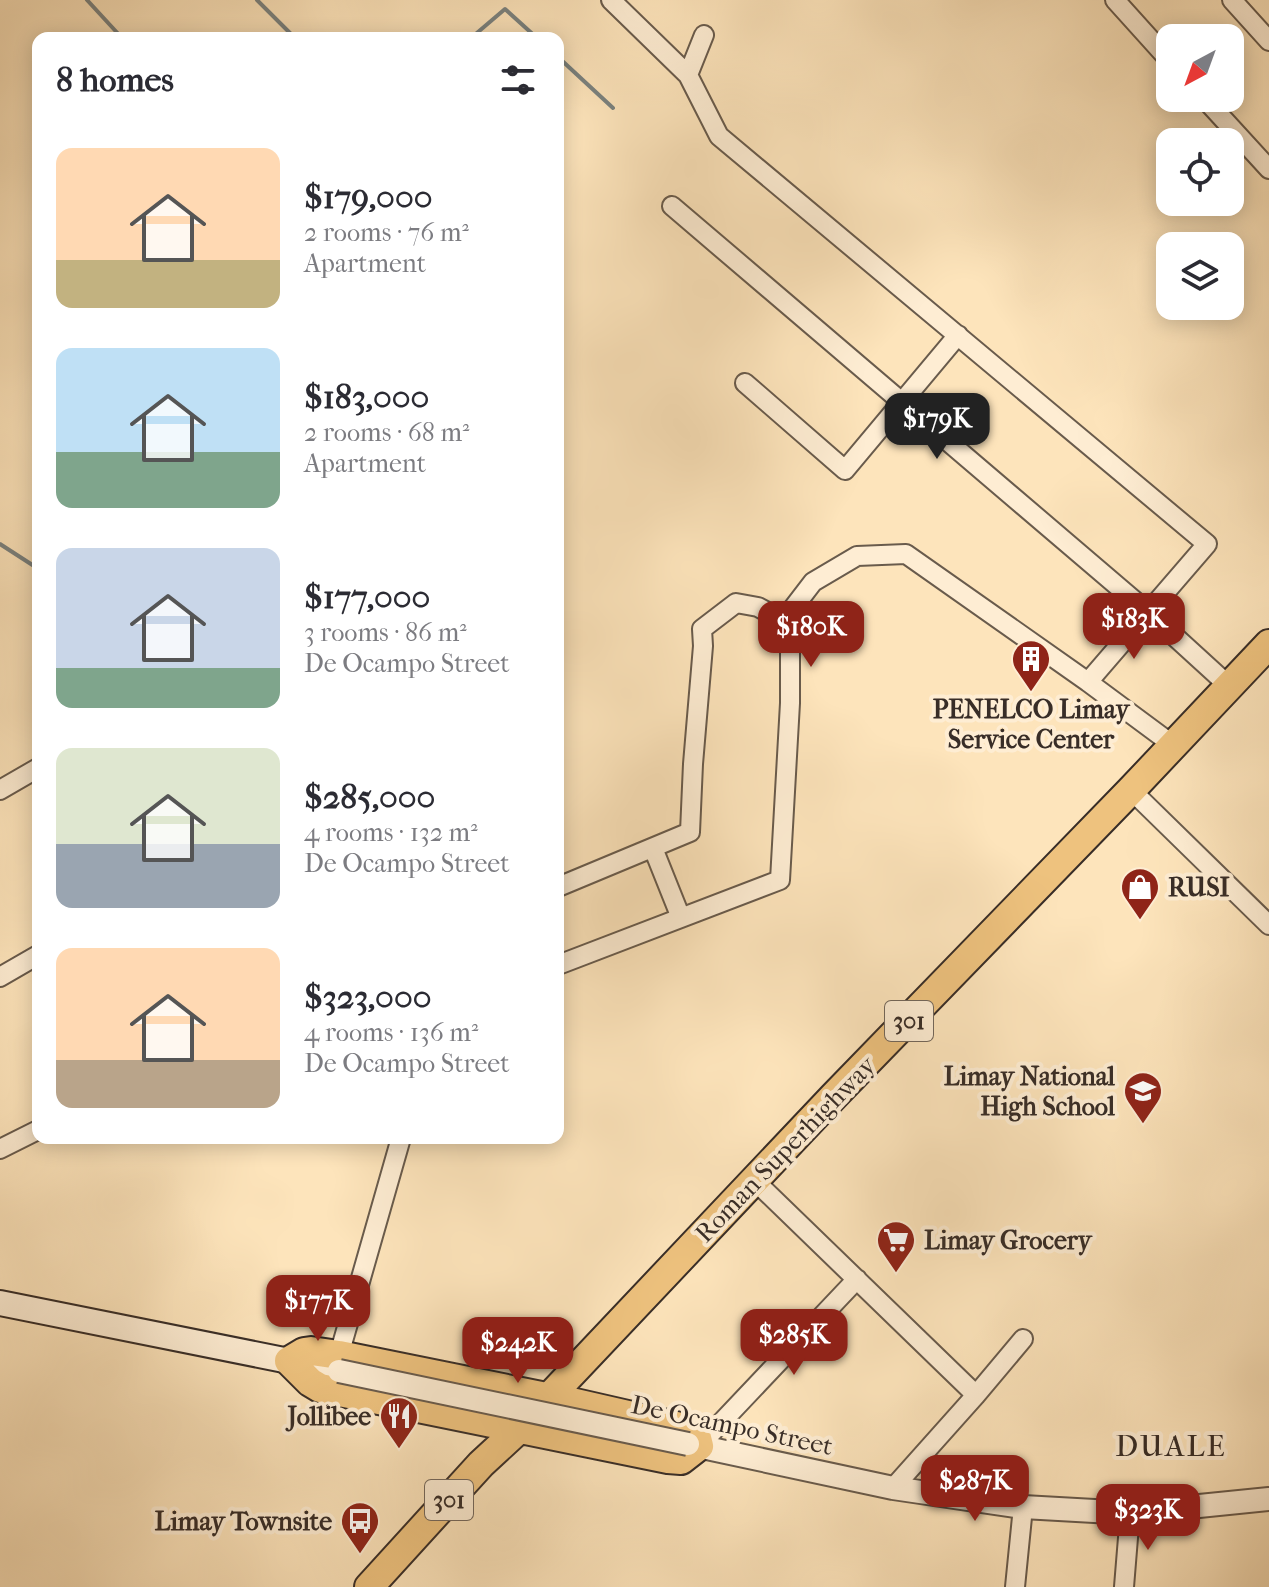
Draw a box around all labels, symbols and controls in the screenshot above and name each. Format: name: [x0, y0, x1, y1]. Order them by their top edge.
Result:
north arrow: [1156, 24, 1244, 112]
map controls: [1156, 24, 1244, 320]
icon: filters: [496, 58, 540, 102]
text: 8 homes: [56, 60, 174, 100]
button: locate: [1156, 128, 1244, 216]
text: $179,000: [304, 177, 432, 217]
icon: home: [120, 180, 216, 276]
text: 2 rooms · 76 m²: [304, 217, 469, 248]
button: layers: [1156, 232, 1244, 320]
text: Apartment: [304, 248, 426, 279]
text: $183,000: [304, 377, 429, 417]
icon: home: [120, 380, 216, 476]
pin: $179K: [881, 393, 993, 461]
text: $179K: [903, 403, 971, 434]
text: 2 rooms · 68 m²: [304, 417, 469, 448]
text: Apartment: [304, 448, 426, 479]
text: $177,000: [304, 577, 430, 617]
icon: home: [120, 580, 216, 676]
pin: $183K: [1078, 593, 1190, 661]
pin: $180K: [755, 601, 867, 669]
text: $183K: [1101, 603, 1167, 634]
text: $180K: [776, 611, 846, 642]
text: 3 rooms · 86 m²: [304, 617, 467, 648]
building icon: PENELCO Limay Service Center: [1010, 638, 1052, 693]
text: De Ocampo Street: [304, 648, 509, 679]
place label: PENELCO Limay Service Center: [933, 694, 1132, 755]
text: $285,000: [304, 777, 435, 817]
icon: home: [120, 780, 216, 876]
text: 4 rooms · 132 m²: [304, 817, 478, 848]
text: De Ocampo Street: [304, 848, 509, 879]
shop icon: RUSI: [1119, 866, 1161, 921]
place label: RUSI: [1168, 872, 1230, 903]
text: $323,000: [304, 977, 431, 1017]
icon: home: [120, 980, 216, 1076]
road number: 301: [885, 1001, 933, 1041]
text: 4 rooms · 136 m²: [304, 1017, 478, 1048]
text: De Ocampo Street: [304, 1048, 509, 1079]
street label: Roman Superhighway: [689, 1049, 883, 1249]
place label: Limay National High School: [944, 1061, 1116, 1122]
school or university icon: Limay National High School: [1122, 1070, 1164, 1125]
supermarket icon: Limay Grocery: [875, 1219, 917, 1274]
place label: Limay Grocery: [924, 1225, 1094, 1256]
pin: $177K: [262, 1275, 374, 1343]
text: $177K: [284, 1285, 352, 1316]
pin: $285K: [738, 1309, 850, 1377]
pin: $242K: [462, 1317, 574, 1385]
text: $285K: [759, 1319, 829, 1350]
text: $242K: [480, 1327, 556, 1358]
street label: De Ocampo Street: [628, 1389, 836, 1462]
restaurant icon: Jollibee: [378, 1395, 420, 1450]
place label: Jollibee: [285, 1401, 371, 1432]
district label: DUALE: [1115, 1429, 1227, 1464]
pin: $287K: [919, 1455, 1031, 1523]
text: $287K: [939, 1465, 1011, 1496]
road number: 301: [425, 1480, 473, 1520]
pin: $323K: [1092, 1484, 1204, 1552]
text: $323K: [1114, 1494, 1182, 1525]
bus stop icon: Limay Townsite: [339, 1500, 381, 1555]
place label: Limay Townsite: [155, 1506, 332, 1537]

